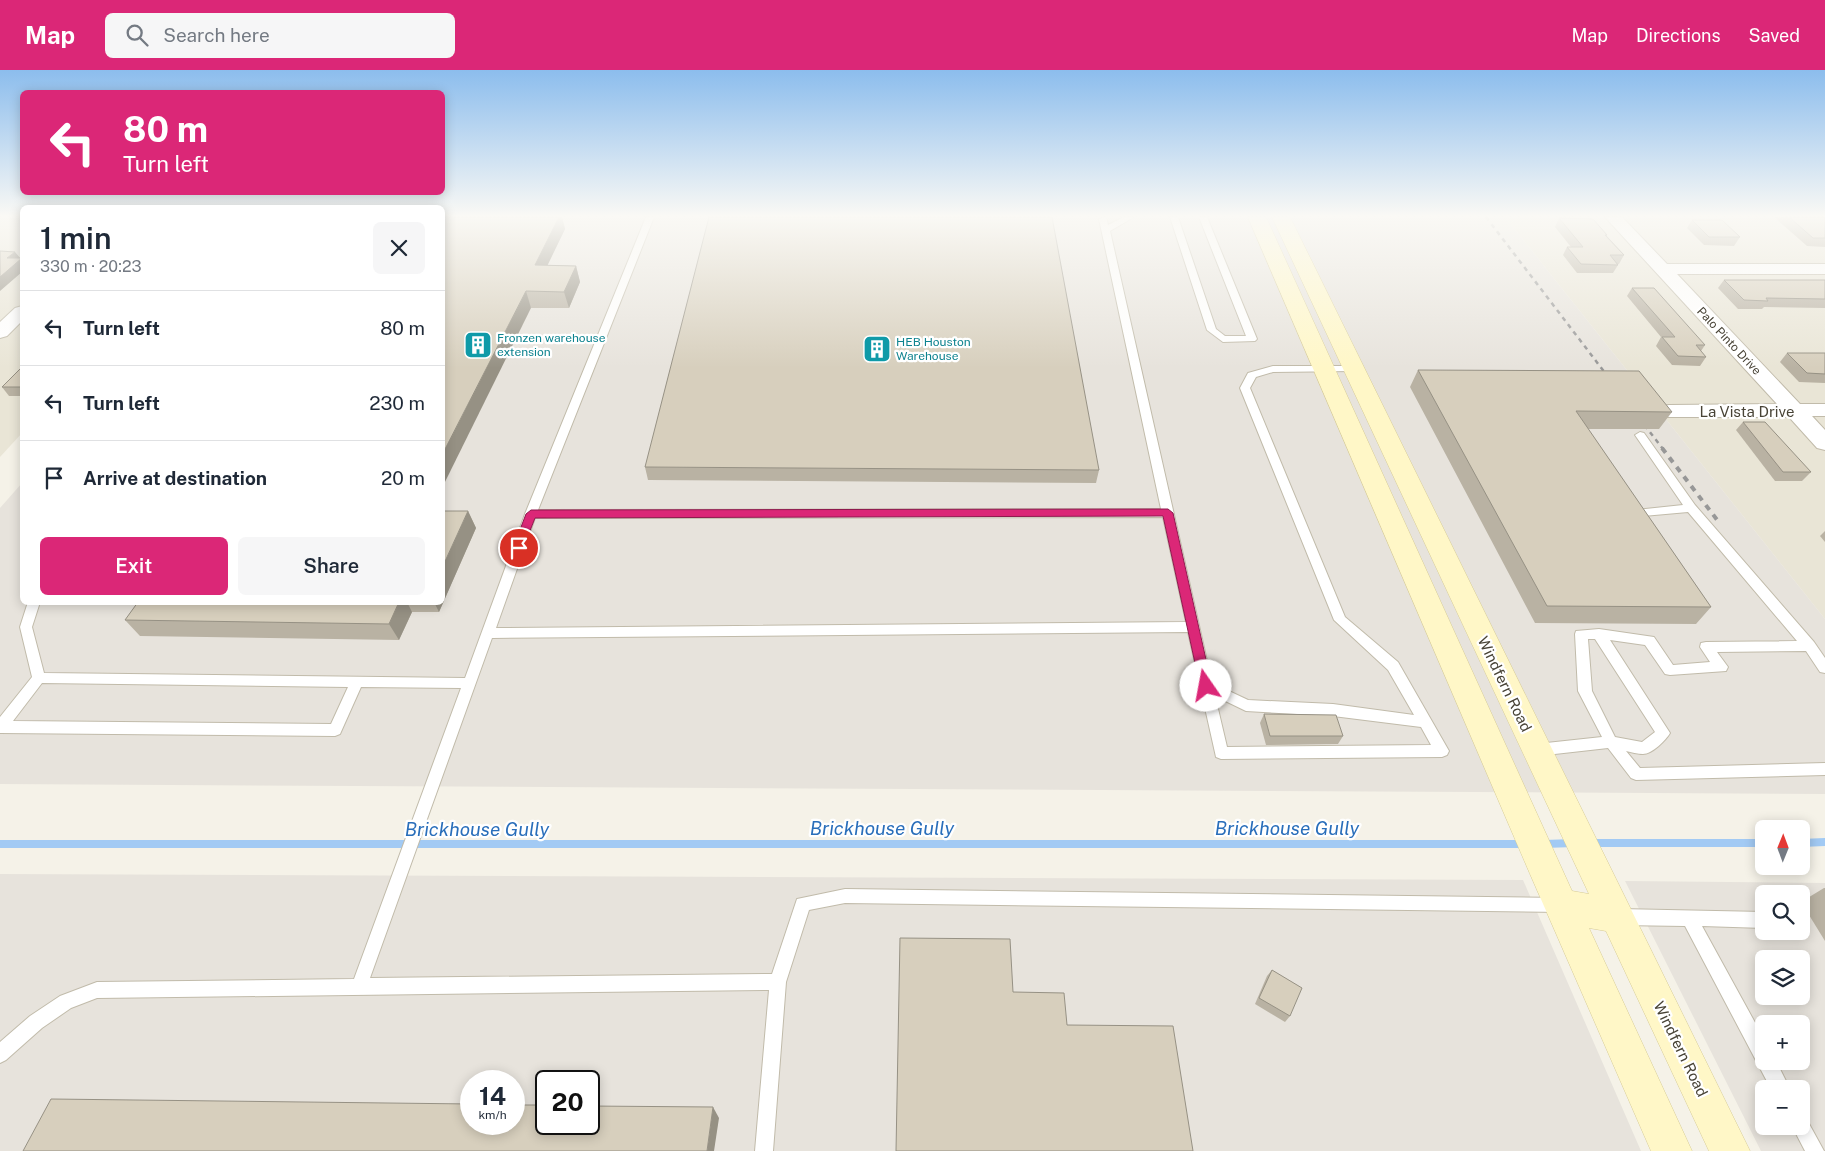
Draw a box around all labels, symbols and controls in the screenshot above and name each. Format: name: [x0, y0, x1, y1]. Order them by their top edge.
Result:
search box: [105, 13, 455, 58]
text: Map: [25, 21, 75, 49]
icon: search: [123, 21, 151, 49]
text: Search here: [163, 24, 270, 46]
text: Map: [1571, 25, 1608, 46]
text: Directions: [1636, 25, 1721, 46]
text: Saved: [1749, 25, 1800, 46]
text: 80 m: [123, 109, 208, 150]
icon: left: [40, 110, 105, 175]
text: Turn left: [123, 151, 209, 177]
text: 1 min: [40, 220, 111, 256]
button: close: [373, 222, 425, 274]
text: 330 m · 20:23: [40, 257, 142, 276]
street label: Palo Pinto Drive: [1694, 304, 1764, 378]
icon: left: [40, 314, 68, 342]
text: Turn left: [83, 317, 160, 339]
text: 80 m: [380, 317, 425, 339]
building icon: Fronzen warehouse extension: [463, 330, 493, 360]
place label: Fronzen warehouse extension: [497, 331, 606, 359]
building icon: HEB Houston Warehouse: [862, 334, 892, 364]
place label: HEB Houston Warehouse: [896, 335, 971, 363]
icon: left: [40, 389, 68, 417]
text: Turn left: [83, 392, 160, 414]
text: 230 m: [369, 392, 425, 414]
street label: La Vista Drive: [1700, 403, 1794, 420]
icon: arrive: [40, 464, 68, 492]
text: Arrive at destination: [83, 467, 267, 489]
text: 20 m: [381, 467, 425, 489]
pin: [498, 527, 540, 569]
icon: arrive: [505, 534, 533, 562]
button: Exit: [40, 537, 228, 595]
button: Share: [238, 537, 425, 595]
street label: Windfern Road: [1475, 634, 1535, 734]
position arrow: [1179, 659, 1231, 711]
water label: Brickhouse Gully: [810, 817, 955, 839]
water label: Brickhouse Gully: [1215, 817, 1360, 839]
water label: Brickhouse Gully: [405, 818, 550, 840]
north arrow: [1755, 820, 1810, 875]
map controls: [1755, 820, 1810, 1135]
button: search: [1755, 885, 1810, 940]
button: layers: [1755, 950, 1810, 1005]
street label: Windfern Road: [1651, 999, 1711, 1099]
button: +: [1755, 1015, 1810, 1070]
speed limit sign: 20: [535, 1070, 600, 1135]
button: −: [1755, 1080, 1810, 1135]
text: 14: [479, 1081, 506, 1111]
text: km/h: [478, 1108, 507, 1122]

